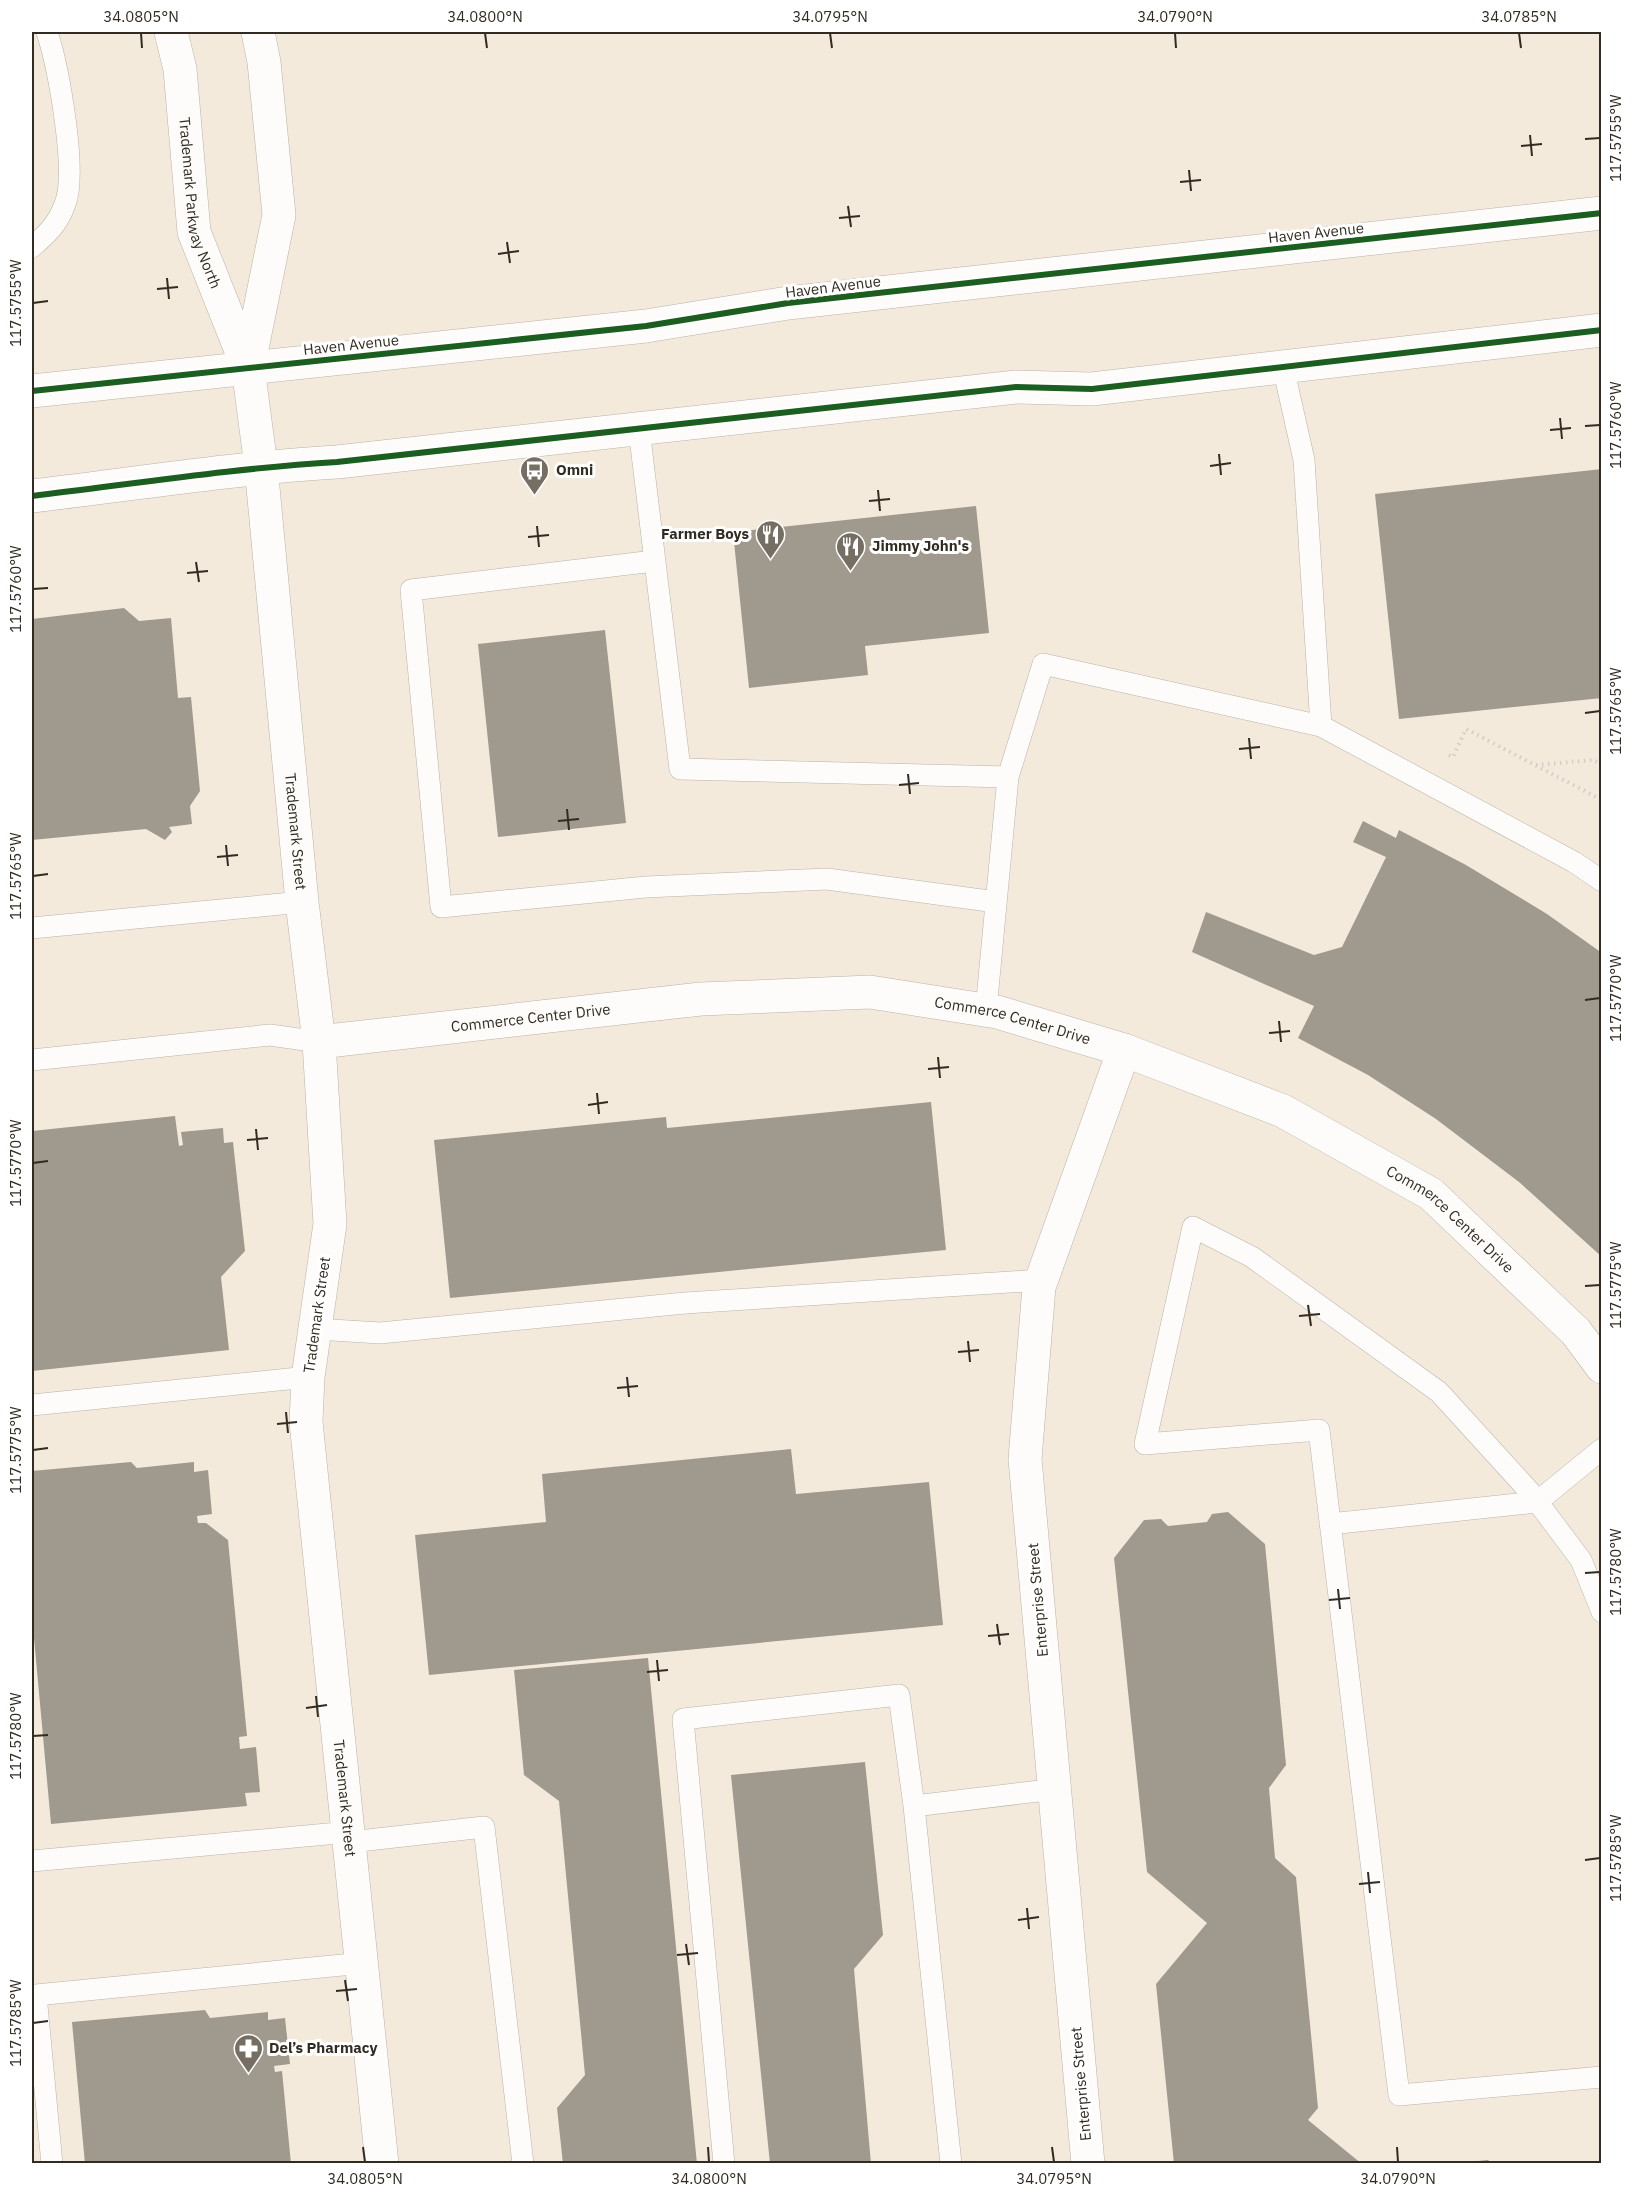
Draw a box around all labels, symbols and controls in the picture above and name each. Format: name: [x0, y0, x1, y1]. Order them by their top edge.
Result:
text: 34.0805°N: [103, 7, 179, 26]
text: 34.0800°N: [447, 7, 523, 26]
text: 34.0795°N: [792, 7, 868, 26]
text: 34.0790°N: [1137, 7, 1213, 26]
text: 34.0785°N: [1481, 7, 1557, 26]
text: 117.5755°W: [1606, 94, 1625, 182]
street label: Trademark Parkway North: [175, 116, 225, 291]
street label: Haven Avenue: [1267, 218, 1365, 247]
text: 117.5755°W: [6, 259, 25, 347]
street label: Haven Avenue: [784, 271, 882, 302]
street label: Haven Avenue: [302, 330, 400, 359]
text: 117.5760°W: [1606, 381, 1625, 469]
bus stop icon: Omni: [519, 454, 551, 496]
place label: Omni: [556, 460, 593, 479]
restaurant icon: Farmer Boys: [754, 518, 786, 560]
place label: Farmer Boys: [661, 524, 749, 543]
restaurant icon: Jimmy John's: [835, 530, 867, 572]
place label: Jimmy John's: [872, 536, 969, 555]
text: 117.5760°W: [6, 545, 25, 633]
text: 117.5765°W: [1606, 667, 1625, 755]
street label: Trademark Street: [281, 772, 311, 891]
text: 117.5765°W: [6, 832, 25, 920]
text: 117.5770°W: [1606, 954, 1625, 1042]
street label: Commerce Center Drive: [933, 992, 1093, 1048]
street label: Commerce Center Drive: [450, 999, 611, 1036]
text: 117.5770°W: [6, 1119, 25, 1207]
street label: Commerce Center Drive: [1383, 1161, 1518, 1277]
text: 117.5775°W: [1606, 1241, 1625, 1329]
street label: Trademark Street: [299, 1255, 334, 1374]
text: 117.5775°W: [6, 1406, 25, 1494]
text: 117.5780°W: [1606, 1528, 1625, 1616]
street label: Enterprise Street: [1023, 1542, 1052, 1658]
text: 117.5780°W: [6, 1692, 25, 1780]
street label: Trademark Street: [330, 1739, 360, 1858]
text: 117.5785°W: [1606, 1814, 1625, 1902]
text: 117.5785°W: [6, 1979, 25, 2067]
street label: Enterprise Street: [1066, 2026, 1095, 2142]
pharmacy icon: Del’s Pharmacy: [232, 2032, 264, 2074]
place label: Del’s Pharmacy: [269, 2038, 378, 2057]
text: 34.0805°N: [327, 2169, 403, 2188]
text: 34.0800°N: [671, 2169, 747, 2188]
text: 34.0795°N: [1016, 2169, 1092, 2188]
text: 34.0790°N: [1360, 2169, 1436, 2188]

